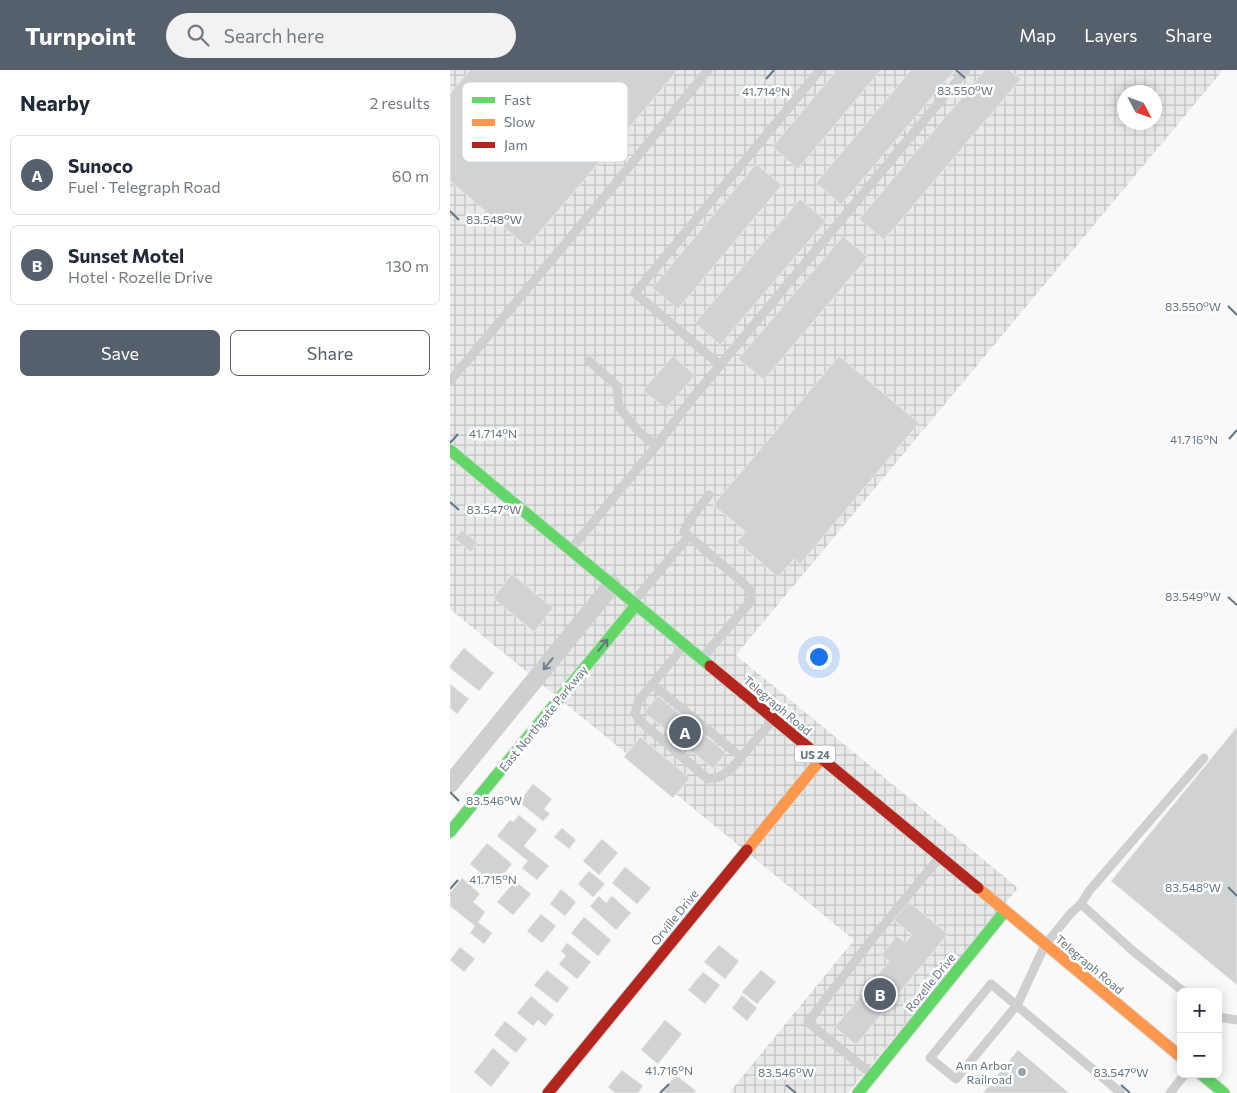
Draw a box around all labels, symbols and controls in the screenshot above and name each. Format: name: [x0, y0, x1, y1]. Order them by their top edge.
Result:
search box: [166, 13, 516, 58]
text: Turnpoint: [25, 21, 136, 50]
icon: search: [184, 21, 212, 49]
text: Search here: [224, 24, 324, 47]
text: Map: [1019, 24, 1056, 46]
text: Layers: [1084, 24, 1137, 46]
text: Share: [1165, 24, 1212, 46]
legend: [462, 82, 628, 162]
text: 83.550°W: [937, 83, 993, 97]
text: 41.714°N: [742, 84, 790, 98]
north arrow: [1117, 85, 1162, 130]
text: Nearby: [20, 90, 90, 115]
text: Fast: [504, 91, 531, 108]
text: 2 results: [369, 93, 430, 112]
text: Slow: [504, 113, 535, 130]
text: Jam: [504, 136, 528, 153]
text: Sunoco: [68, 154, 133, 177]
text: A: [31, 166, 43, 185]
text: 60 m: [392, 166, 429, 185]
text: Fuel · Telegraph Road: [68, 177, 221, 196]
text: 83.548°W: [466, 212, 522, 226]
text: Sunset Motel: [68, 244, 184, 267]
text: B: [32, 256, 42, 275]
text: 130 m: [386, 256, 429, 275]
text: Hotel · Rozelle Drive: [68, 267, 213, 286]
text: 83.550°W: [1165, 299, 1221, 313]
button: Save: [20, 330, 220, 376]
button: Share: [230, 330, 430, 376]
text: 41.714°N: [469, 426, 517, 440]
text: 41.716°N: [1170, 432, 1218, 446]
text: 83.547°W: [467, 502, 521, 516]
text: 83.549°W: [1165, 589, 1221, 603]
one-way arrow: [597, 639, 608, 652]
your location: [806, 644, 832, 670]
one-way arrow: [543, 657, 554, 670]
street label: East Northgate Parkway: [496, 662, 590, 774]
street label: Telegraph Road: [741, 673, 815, 737]
pin: A: [669, 713, 701, 751]
road number: US 24: [795, 746, 835, 762]
text: 83.546°W: [466, 793, 522, 807]
text: 41.715°N: [469, 872, 517, 886]
text: 83.548°W: [1165, 880, 1221, 894]
street label: Orville Drive: [647, 886, 701, 948]
street label: Telegraph Road: [1053, 932, 1127, 996]
street label: Rozelle Drive: [902, 950, 958, 1014]
pin: B: [864, 975, 896, 1013]
map controls: [1177, 988, 1222, 1078]
button: +: [1177, 988, 1222, 1033]
button: −: [1177, 1033, 1222, 1078]
place label: Ann Arbor Railroad: [956, 1058, 1012, 1086]
text: 41.716°N: [645, 1063, 693, 1077]
text: 83.546°W: [758, 1065, 814, 1079]
text: 83.547°W: [1094, 1065, 1148, 1079]
marker: Ann Arbor Railroad: [1016, 1066, 1028, 1078]

